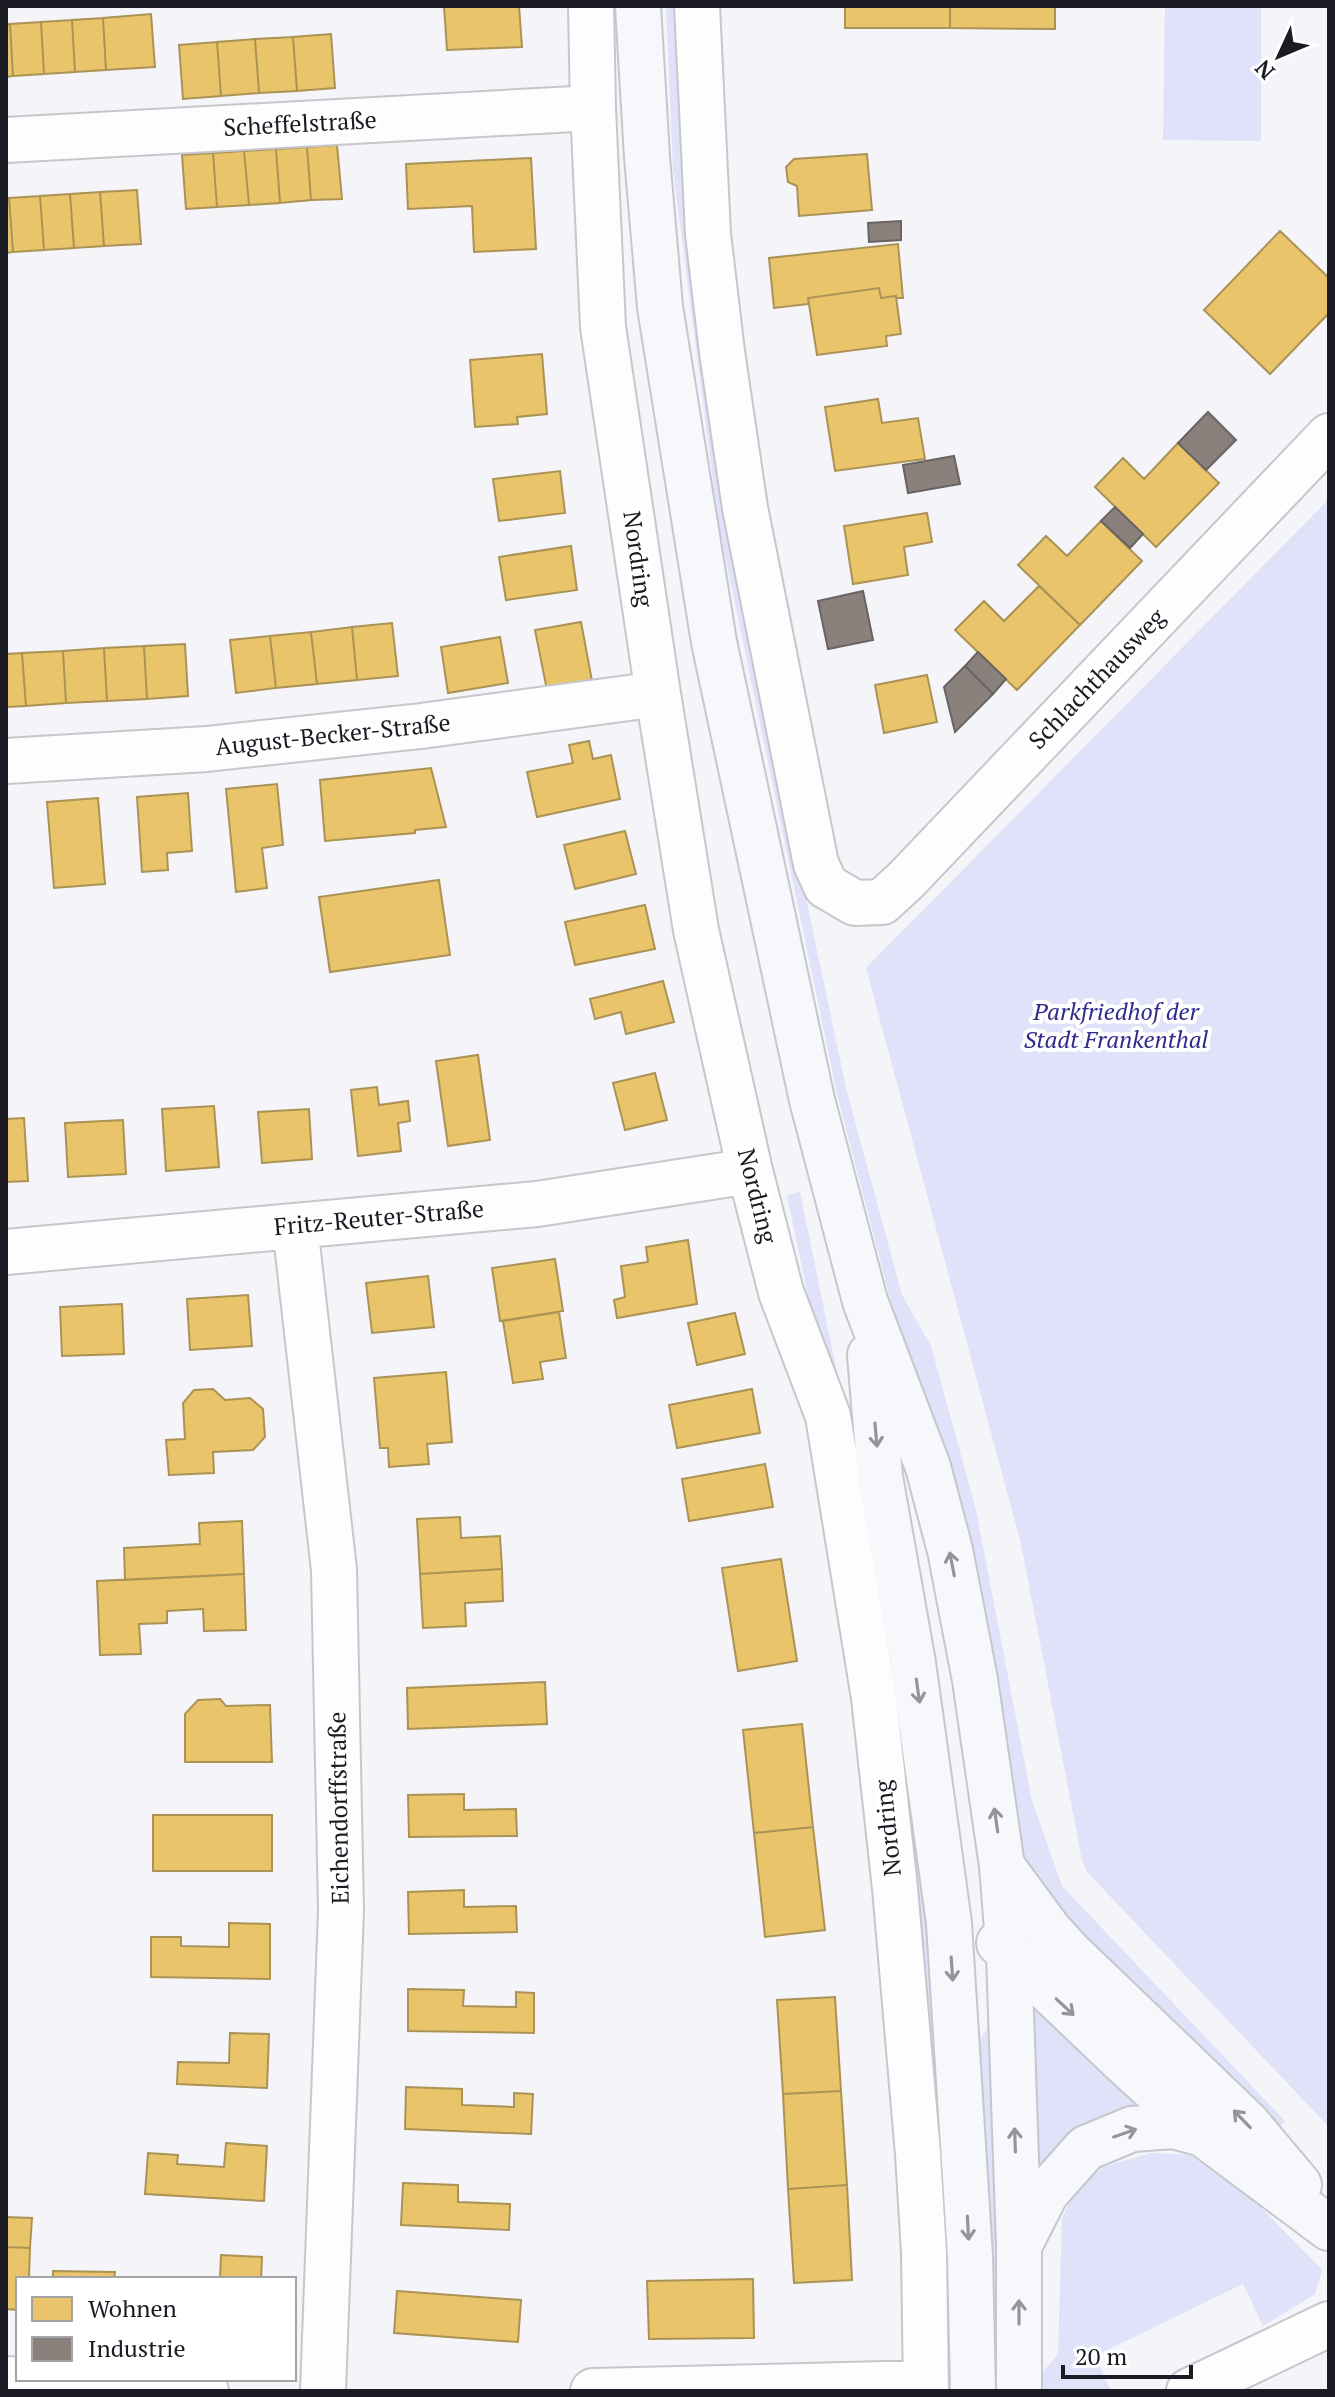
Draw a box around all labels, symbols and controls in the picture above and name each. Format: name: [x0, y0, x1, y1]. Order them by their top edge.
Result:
north arrow: [1239, 16, 1319, 96]
text: N: [1248, 54, 1280, 86]
street label: Scheffelstraße: [222, 103, 377, 143]
street label: Nordring: [616, 509, 662, 609]
street label: Schlachthausweg: [1021, 601, 1172, 756]
street label: August-Becker-Straße: [214, 706, 452, 762]
park label: Parkfriedhof der Stadt Frankenthal: [1024, 995, 1209, 1055]
street label: Nordring: [731, 1145, 785, 1247]
street label: Fritz-Reuter-Straße: [273, 1192, 485, 1242]
one-way arrow: [869, 1421, 884, 1448]
one-way arrow: [944, 1552, 959, 1577]
one-way arrow: [911, 1678, 926, 1703]
street label: Eichendorffstraße: [320, 1711, 356, 1905]
street label: Nordring: [866, 1778, 908, 1878]
one-way arrow: [987, 1808, 1002, 1834]
one-way arrow: [945, 1955, 960, 1982]
one-way arrow: [1055, 1997, 1075, 2016]
one-way arrow: [1233, 2110, 1252, 2129]
one-way arrow: [1112, 2124, 1137, 2139]
one-way arrow: [1008, 2127, 1023, 2154]
one-way arrow: [961, 2214, 976, 2241]
legend: [16, 2277, 296, 2381]
text: Wohnen: [88, 2292, 177, 2324]
one-way arrow: [1011, 2299, 1027, 2326]
scale bar: [1063, 2329, 1191, 2379]
text: Industrie: [88, 2332, 186, 2364]
text: 20 m: [1075, 2340, 1127, 2372]

